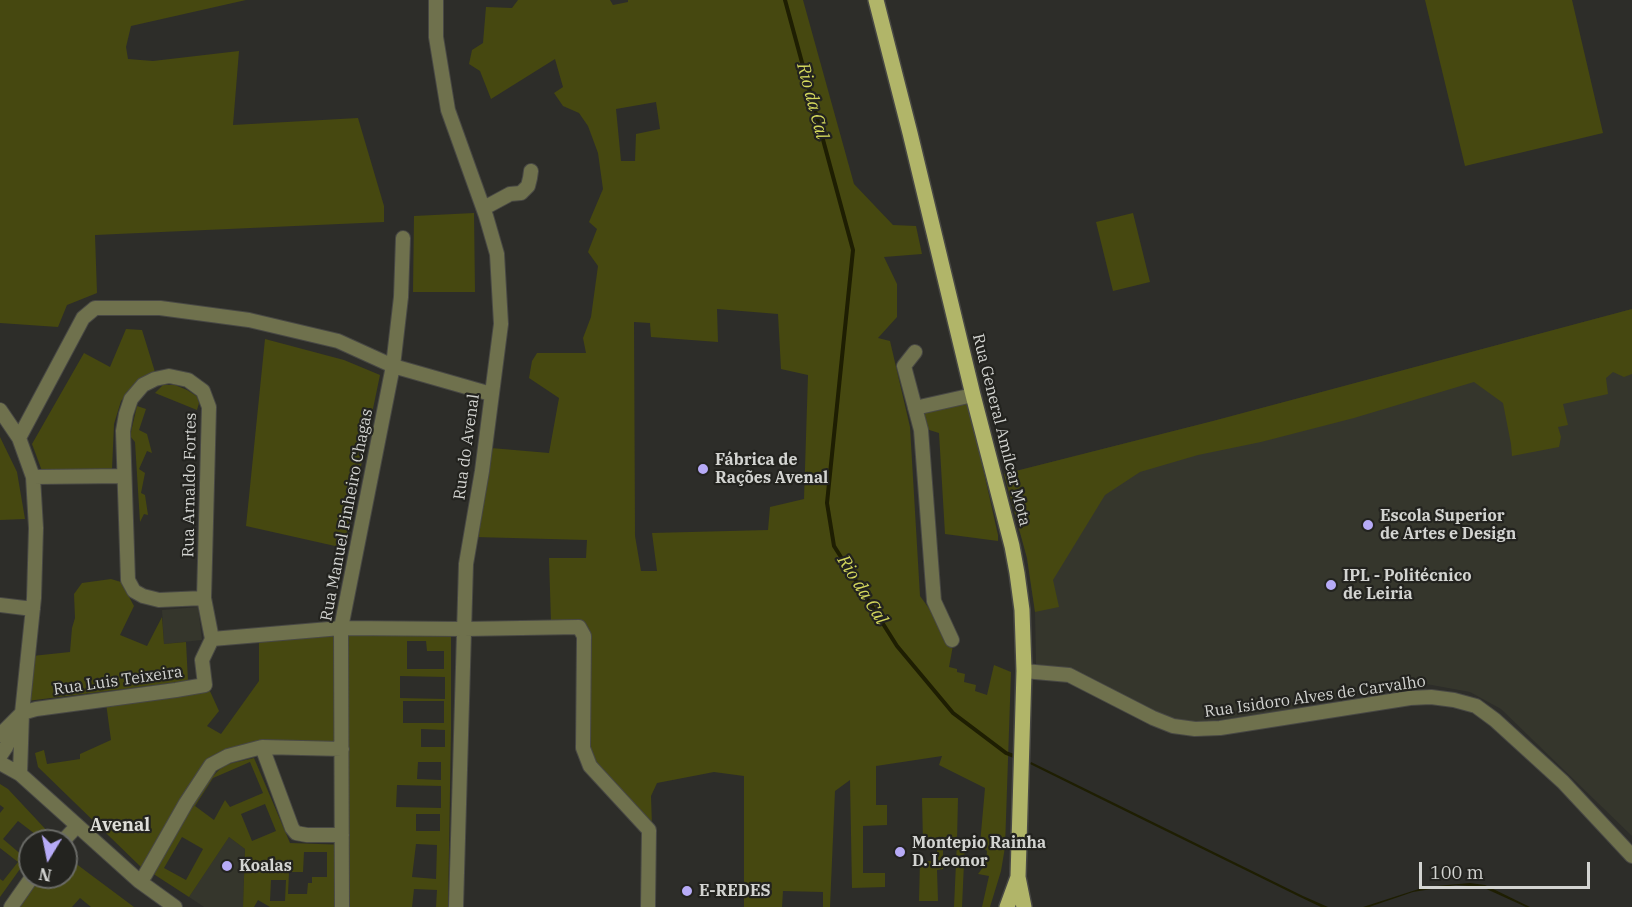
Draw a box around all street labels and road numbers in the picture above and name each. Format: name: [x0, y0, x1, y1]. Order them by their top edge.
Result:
street label: Rua General Amílcar Mota: [968, 332, 1034, 528]
street label: Rua do Avenal: [450, 393, 484, 501]
street label: Rua Manuel Pinheiro Chagas: [317, 407, 377, 623]
street label: Rua Arnaldo Fortes: [179, 412, 201, 558]
street label: Rua Luis Teixeira: [52, 662, 184, 700]
street label: Rua Isidoro Alves de Carvalho: [1203, 672, 1427, 722]

